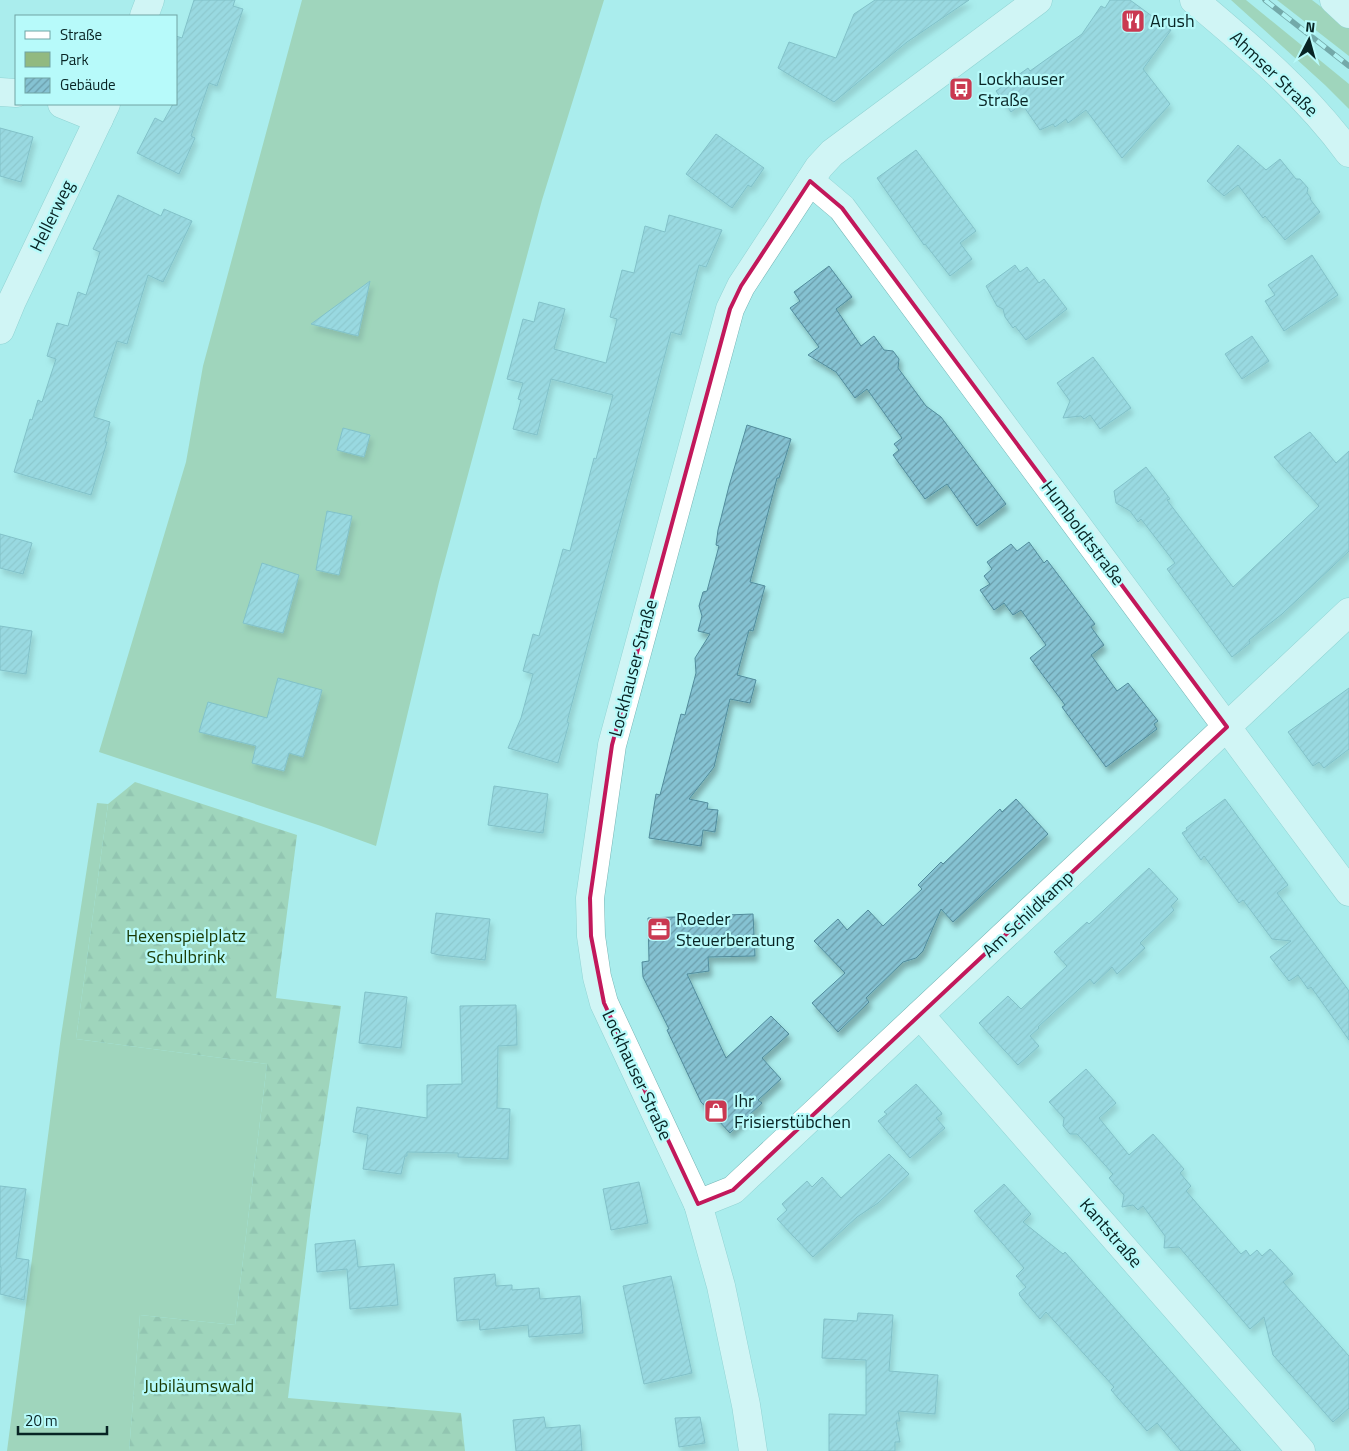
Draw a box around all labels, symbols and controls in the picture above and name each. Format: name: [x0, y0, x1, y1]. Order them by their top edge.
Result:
place label: Arush: [1150, 7, 1195, 34]
restaurant icon: Arush: [1120, 8, 1146, 34]
legend: [15, 15, 178, 105]
north arrow: [1284, 15, 1334, 65]
text: N: [1304, 16, 1316, 38]
text: Straße: [60, 23, 102, 46]
street label: Ahmser Straße: [1224, 24, 1325, 123]
text: Park: [60, 48, 89, 71]
place label: Lockhauser Straße: [978, 65, 1064, 113]
text: Gebäude: [60, 73, 116, 96]
bus stop icon: Lockhauser Straße: [948, 76, 974, 102]
street label: Hellerweg: [23, 175, 81, 256]
street label: Humboldtstraße: [1035, 475, 1132, 591]
street label: Lockhauser Straße: [601, 596, 664, 739]
street label: Am Schildkamp: [976, 864, 1080, 963]
place label: Roeder Steuerberatung: [676, 905, 794, 953]
office icon: Roeder Steuerberatung: [646, 916, 672, 942]
park label: Hexenspielplatz Schulbrink: [126, 922, 246, 970]
street label: Lockhauser Straße: [595, 1005, 679, 1144]
place label: Ihr Frisierstübchen: [734, 1087, 851, 1135]
shop icon: Ihr Frisierstübchen: [703, 1098, 729, 1124]
street label: Kantstraße: [1073, 1192, 1149, 1273]
park label: Jubiläumswald: [144, 1372, 254, 1399]
scale bar: [18, 1404, 106, 1436]
text: 20 m: [25, 1409, 58, 1432]

